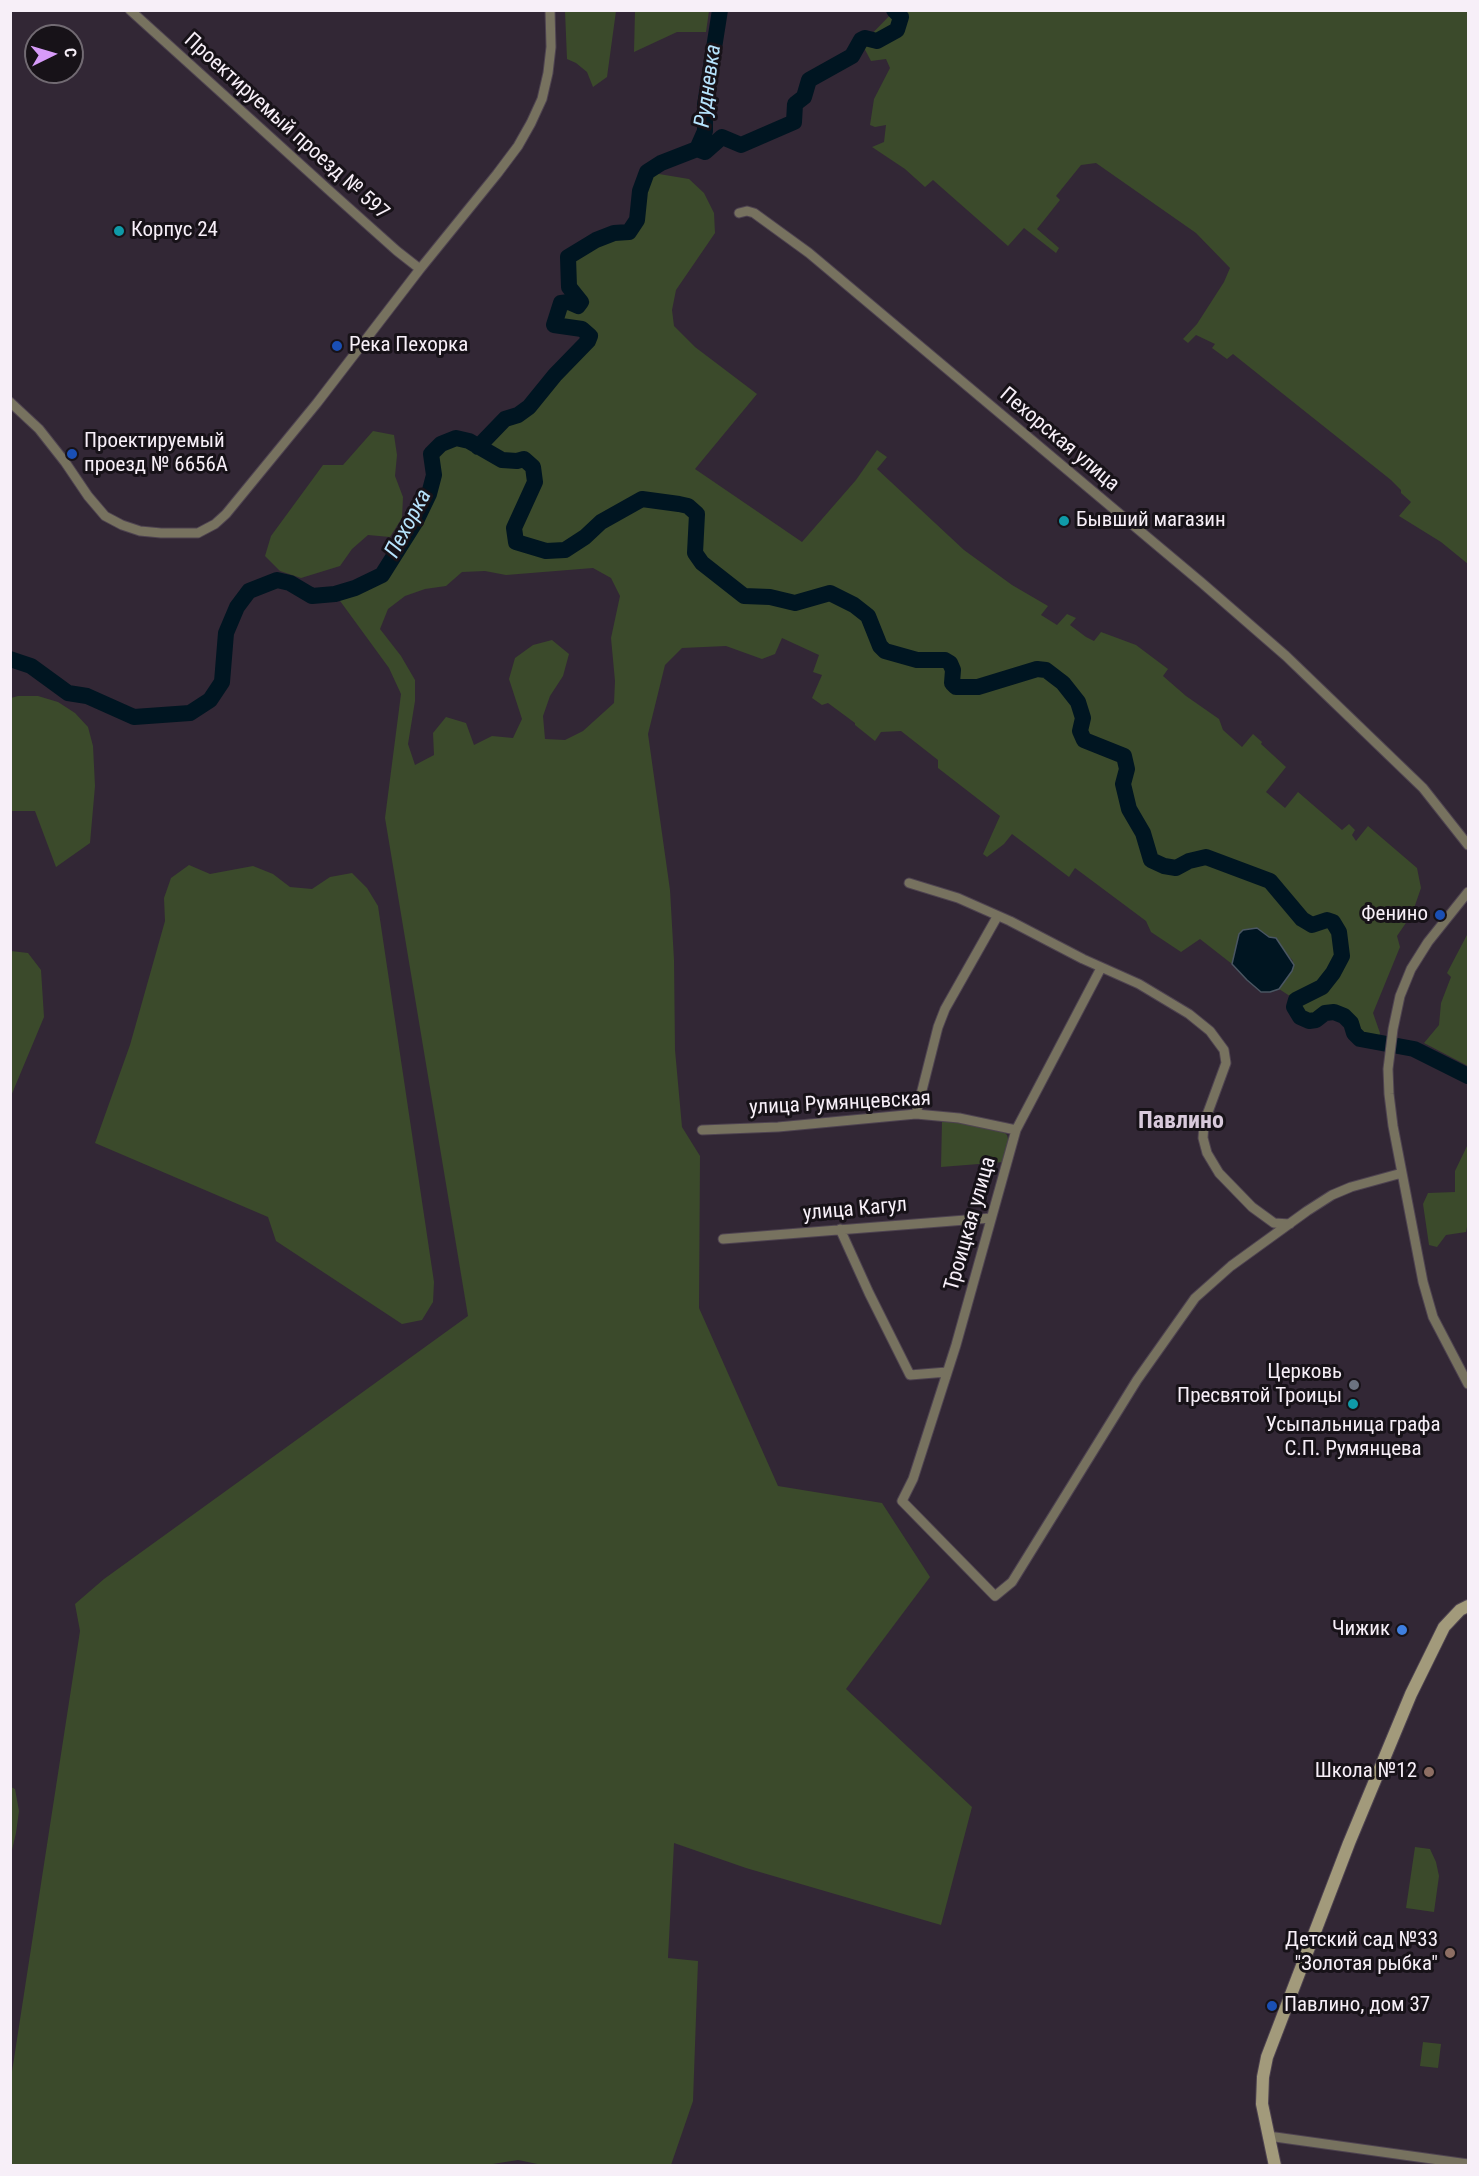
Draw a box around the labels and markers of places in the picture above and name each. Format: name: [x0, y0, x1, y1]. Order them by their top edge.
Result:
place label: Корпус 24: [131, 218, 218, 244]
marker: Корпус 24: [112, 224, 126, 238]
place label: Река Пехорка: [349, 333, 468, 359]
marker: Река Пехорка: [330, 339, 344, 353]
place label: Проектируемый проезд № 6656А: [84, 429, 228, 479]
marker: Проектируемый проезд № 6656А: [65, 447, 79, 461]
place label: Бывший магазин: [1076, 508, 1226, 534]
marker: Бывший магазин: [1057, 514, 1071, 528]
place label: Фенино: [1361, 902, 1428, 928]
marker: Фенино: [1433, 908, 1447, 922]
place label: Церковь Пресвятой Троицы: [1177, 1360, 1342, 1410]
marker: Церковь Пресвятой Троицы: [1347, 1378, 1361, 1392]
marker: Усыпальница графа С.П. Румянцева: [1346, 1397, 1360, 1411]
place label: Усыпальница графа С.П. Румянцева: [1265, 1413, 1441, 1463]
place label: Чижик: [1332, 1617, 1390, 1643]
marker: Чижик: [1395, 1623, 1409, 1637]
place label: Школа №12: [1315, 1759, 1417, 1785]
marker: Школа №12: [1422, 1765, 1436, 1779]
place label: Детский сад №33 "Золотая рыбка": [1285, 1928, 1438, 1978]
marker: Детский сад №33 "Золотая рыбка": [1443, 1946, 1457, 1960]
place label: Павлино, дом 37: [1284, 1993, 1430, 2019]
marker: Павлино, дом 37: [1265, 1999, 1279, 2013]

